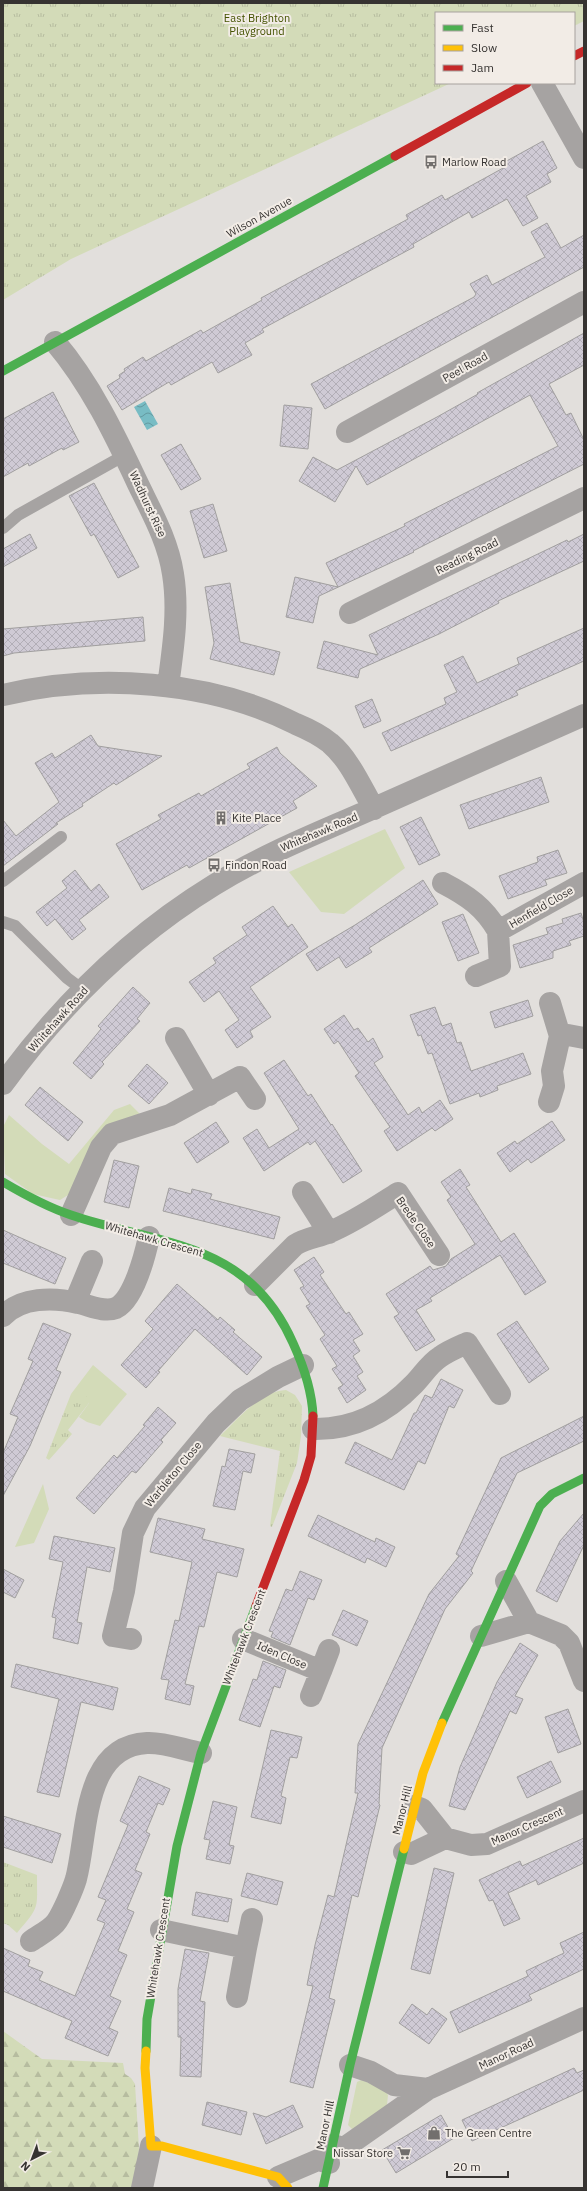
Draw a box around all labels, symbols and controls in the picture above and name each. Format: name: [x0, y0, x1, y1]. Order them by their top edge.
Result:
park label: East Brighton Playground: [224, 11, 290, 38]
legend: [435, 12, 575, 84]
text: Fast: [471, 20, 494, 35]
text: Slow: [471, 40, 497, 55]
text: Jam: [471, 60, 494, 75]
bus stop icon: Marlow Road: [423, 154, 439, 170]
place label: Marlow Road: [442, 155, 506, 169]
street label: Wilson Avenue: [224, 193, 294, 241]
street label: Peel Road: [440, 349, 490, 385]
street label: Wadhurst Rise: [127, 469, 169, 539]
street label: Reading Road: [433, 535, 501, 577]
street label: Whitehawk Road: [278, 809, 360, 855]
building icon: Kite Place: [213, 810, 229, 826]
place label: Kite Place: [232, 811, 281, 825]
bus stop icon: Findon Road: [206, 857, 222, 873]
place label: Findon Road: [225, 858, 287, 872]
street label: Henfield Close: [506, 883, 576, 931]
street label: Whitehawk Road: [25, 984, 91, 1054]
street label: Brede Close: [393, 1194, 439, 1250]
street label: Whitehawk Crescent: [103, 1218, 205, 1260]
street label: Warbleton Close: [142, 1438, 204, 1510]
street label: Whitehawk Crescent: [219, 1587, 269, 1687]
street label: Iden Close: [255, 1638, 309, 1672]
street label: Manor Hill: [389, 1784, 415, 1836]
street label: Manor Crescent: [489, 1804, 565, 1848]
street label: Whitehawk Crescent: [143, 1897, 173, 1999]
street label: Manor Road: [476, 2035, 536, 2073]
street label: Manor Hill: [313, 2099, 337, 2151]
shop icon: The Green Centre: [426, 2125, 442, 2141]
place label: The Green Centre: [445, 2126, 532, 2140]
north arrow: [12, 2139, 52, 2179]
supermarket icon: Nissar Store: [396, 2145, 412, 2161]
place label: Nissar Store: [333, 2146, 393, 2160]
scale bar: [447, 2153, 508, 2179]
text: N: [18, 2159, 33, 2174]
text: 20 m: [453, 2159, 481, 2174]

